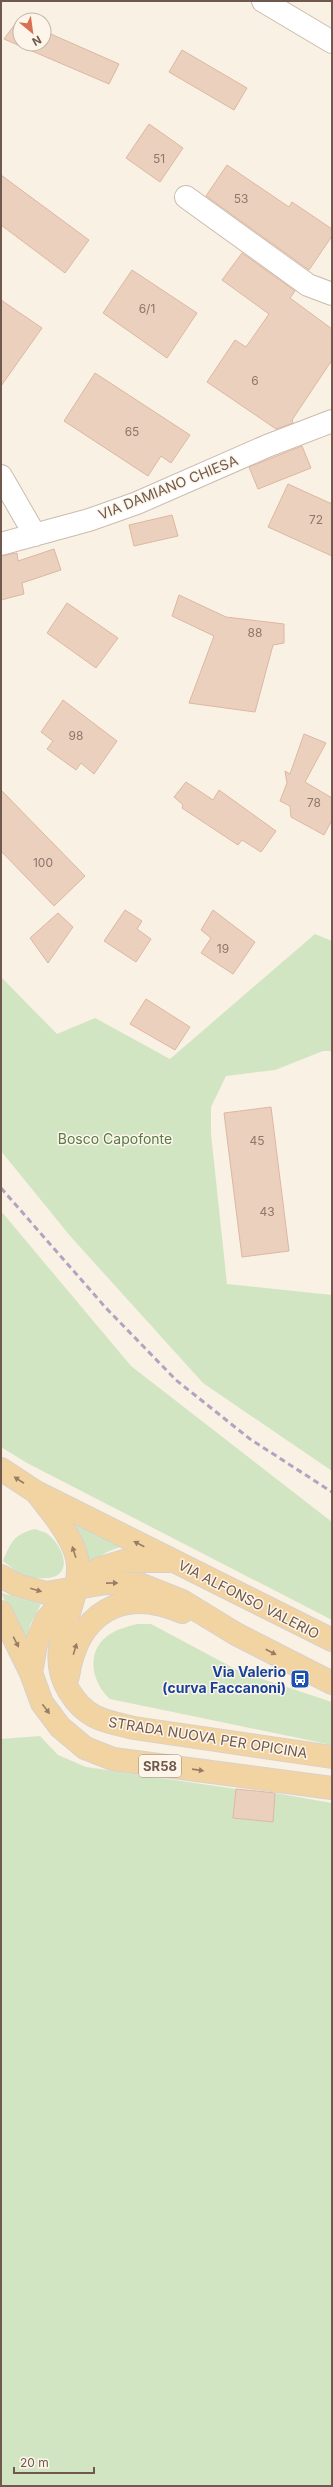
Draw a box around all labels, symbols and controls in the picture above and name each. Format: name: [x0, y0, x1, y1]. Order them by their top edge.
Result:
north arrow: [12, 12, 52, 52]
text: N: [30, 33, 44, 49]
house number: 51: [153, 151, 165, 166]
house number: 53: [234, 191, 248, 206]
house number: 6/1: [139, 301, 155, 316]
house number: 6: [251, 373, 259, 388]
house number: 65: [125, 424, 139, 439]
street label: VIA DAMIANO CHIESA: [96, 451, 241, 523]
house number: 72: [309, 512, 323, 527]
house number: 88: [248, 625, 262, 640]
house number: 98: [69, 728, 83, 743]
house number: 78: [307, 795, 321, 810]
house number: 100: [33, 855, 53, 870]
house number: 19: [217, 941, 229, 956]
park label: Bosco Capofonte: [58, 1130, 172, 1147]
house number: 45: [249, 1133, 265, 1148]
house number: 43: [259, 1204, 275, 1219]
one-way arrow: [13, 1477, 25, 1484]
one-way arrow: [133, 1540, 145, 1547]
one-way arrow: [71, 1546, 77, 1558]
street label: VIA ALFONSO VALERIO: [176, 1556, 322, 1642]
one-way arrow: [106, 1580, 119, 1586]
one-way arrow: [30, 1588, 42, 1594]
one-way arrow: [13, 1636, 19, 1648]
one-way arrow: [72, 1643, 78, 1655]
one-way arrow: [265, 1649, 276, 1656]
place label: Via Valerio (curva Faccanoni): [162, 1663, 286, 1696]
bus stop icon: Via Valerio (curva Faccanoni): [289, 1668, 311, 1690]
one-way arrow: [42, 1703, 50, 1714]
street label: STRADA NUOVA PER OPICINA: [107, 1713, 309, 1761]
road number: SR58: [139, 1755, 181, 1777]
one-way arrow: [192, 1767, 204, 1773]
scale bar: [14, 2449, 94, 2475]
text: 20 m: [20, 2455, 49, 2470]

